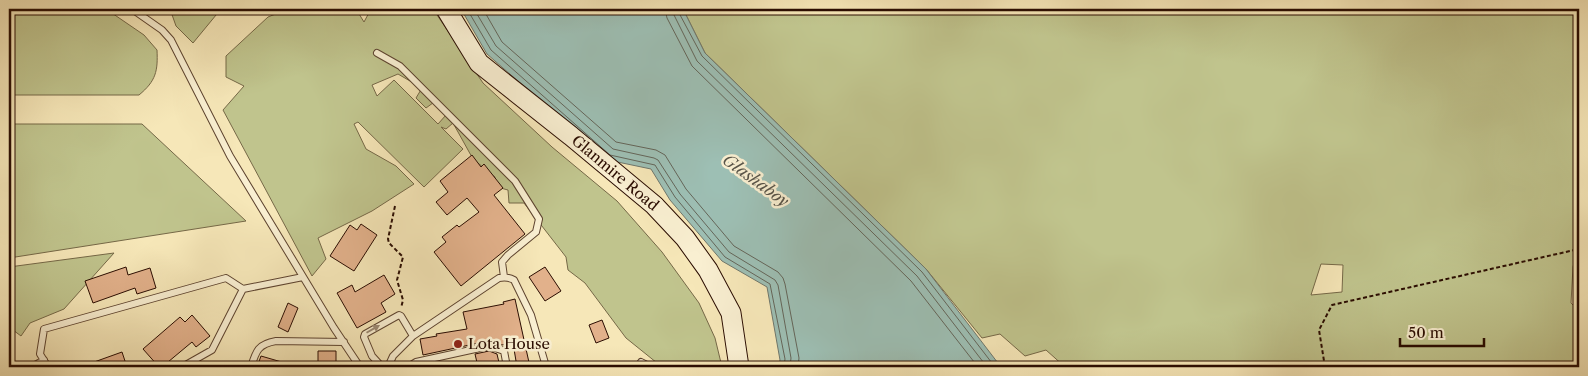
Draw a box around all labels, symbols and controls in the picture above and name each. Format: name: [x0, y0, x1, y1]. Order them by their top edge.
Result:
street label: Glanmire Road: [568, 131, 663, 215]
water label: Glashaboy: [719, 149, 793, 211]
scale bar: [1400, 316, 1484, 348]
text: 50 m: [1408, 323, 1444, 342]
one-way arrow: [366, 325, 380, 334]
place label: Lota House: [468, 334, 550, 353]
marker: Lota House: [452, 338, 464, 350]

